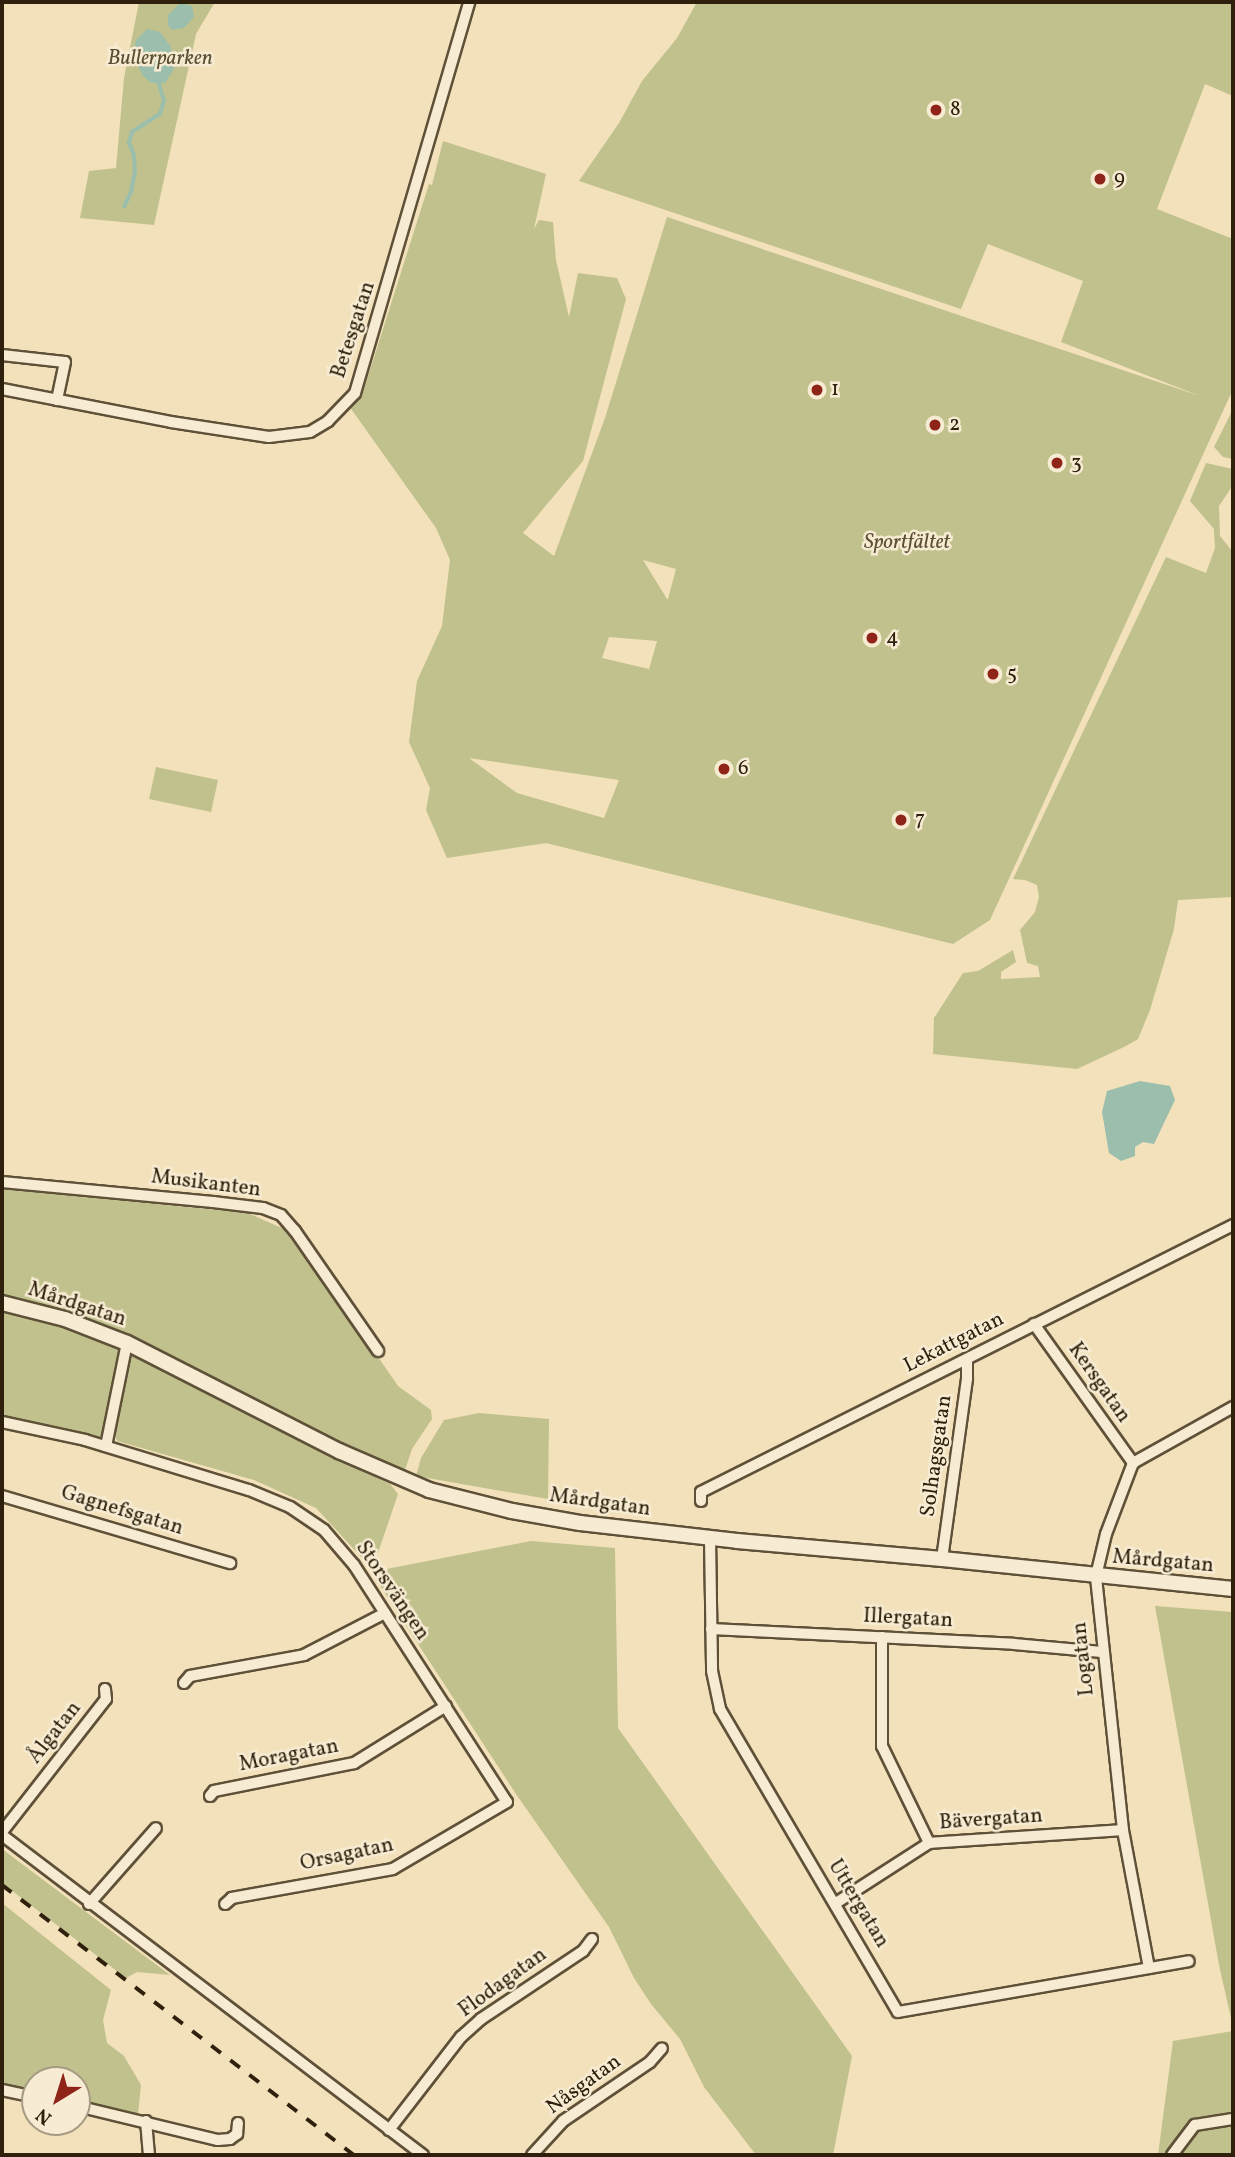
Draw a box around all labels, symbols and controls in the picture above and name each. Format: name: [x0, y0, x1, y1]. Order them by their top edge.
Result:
park label: Bullerparken: [107, 46, 213, 72]
place label: 8: [950, 97, 961, 123]
marker: 8: [928, 102, 944, 118]
place label: 9: [1114, 166, 1125, 192]
marker: 9: [1092, 171, 1108, 187]
street label: Betesgatan: [327, 278, 381, 382]
place label: 1: [831, 377, 839, 403]
marker: 1: [809, 382, 825, 398]
place label: 2: [949, 412, 960, 438]
marker: 2: [927, 417, 943, 433]
place label: 3: [1071, 450, 1082, 476]
marker: 3: [1049, 455, 1065, 471]
park label: Sportfältet: [864, 530, 950, 556]
place label: 4: [886, 625, 899, 651]
marker: 4: [864, 630, 880, 646]
place label: 5: [1007, 661, 1017, 687]
marker: 5: [985, 666, 1001, 682]
place label: 6: [738, 756, 749, 782]
marker: 6: [716, 761, 732, 777]
place label: 7: [915, 807, 925, 833]
marker: 7: [893, 812, 909, 828]
street label: Musikanten: [150, 1165, 262, 1203]
street label: Mårdgatan: [25, 1277, 129, 1333]
street label: Lekattgatan: [900, 1307, 1008, 1379]
street label: Kersgatan: [1062, 1338, 1136, 1428]
street label: Solhagsgatan: [916, 1393, 958, 1519]
street label: Gagnefsgatan: [58, 1480, 186, 1542]
street label: Mårdgatan: [548, 1483, 652, 1523]
street label: Storsvängen: [350, 1536, 434, 1646]
street label: Mårdgatan: [1111, 1545, 1215, 1579]
street label: Illergatan: [862, 1604, 954, 1634]
street label: Logatan: [1068, 1621, 1100, 1697]
street label: Ålgatan: [23, 1697, 87, 1769]
street label: Moragatan: [237, 1734, 341, 1778]
street label: Bävergatan: [938, 1804, 1044, 1836]
street label: Orsagatan: [298, 1833, 396, 1877]
street label: Uttergatan: [822, 1855, 894, 1953]
street label: Flodagatan: [454, 1943, 552, 2023]
street label: Nåsgatan: [542, 2049, 626, 2121]
north arrow: [21, 2066, 91, 2136]
text: N: [31, 2101, 58, 2130]

